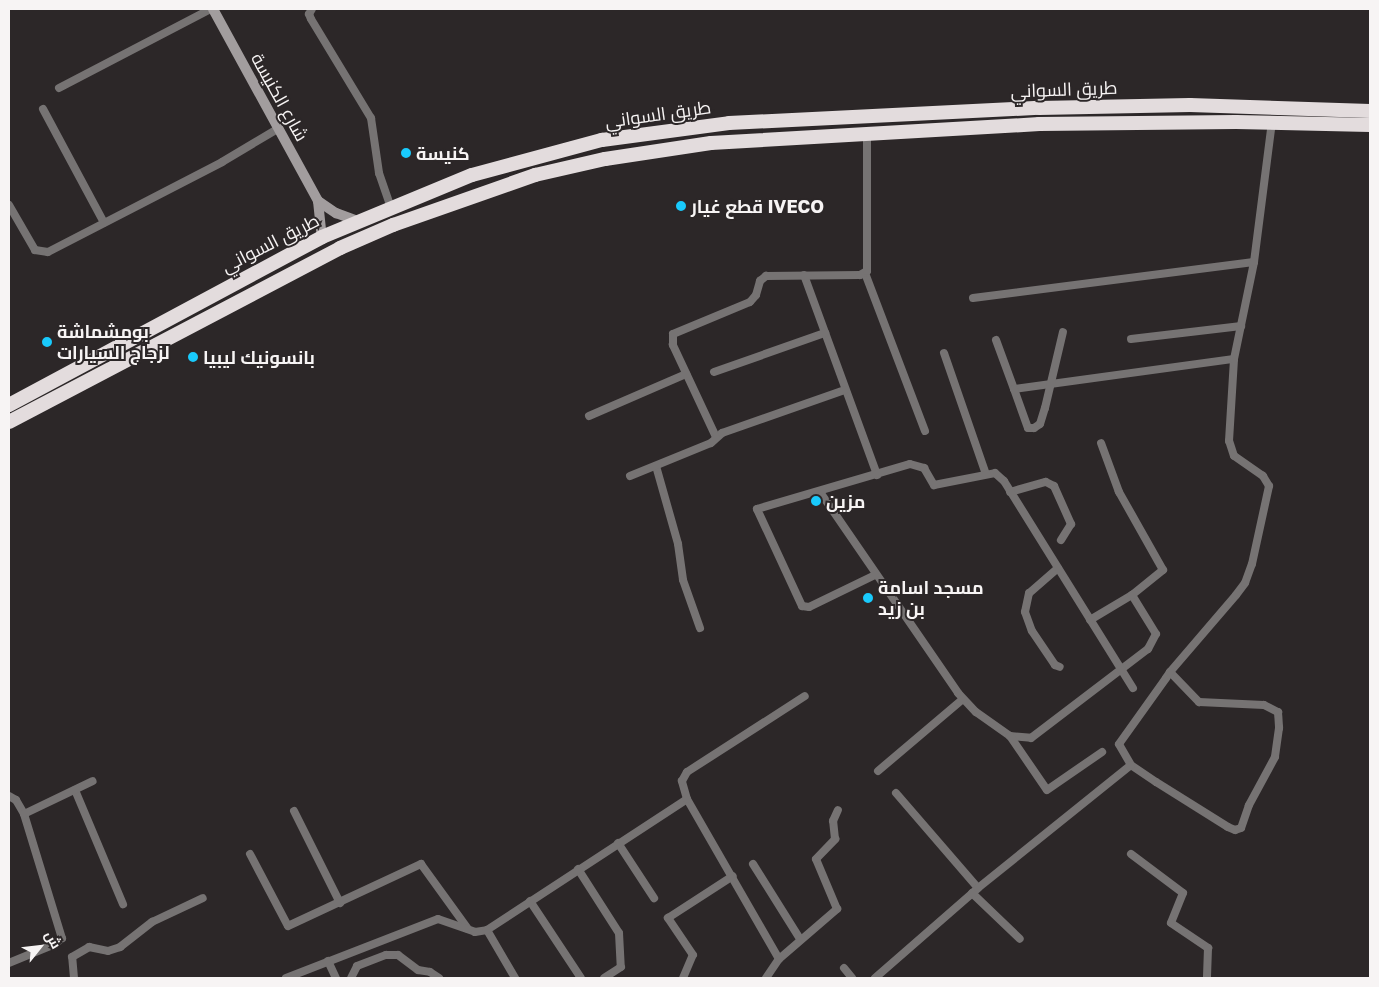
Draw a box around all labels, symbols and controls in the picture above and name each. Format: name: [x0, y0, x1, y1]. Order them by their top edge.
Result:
street label: شارع الكنيسة: [247, 49, 313, 145]
street label: طريق السواني: [1010, 76, 1118, 102]
street label: طريق السواني: [604, 96, 712, 132]
place label: كنيسة: [416, 142, 470, 164]
marker: كنيسة: [400, 147, 412, 159]
place label: قطع غيار IVECO: [691, 195, 824, 217]
marker: قطع غيار IVECO: [675, 200, 687, 212]
street label: طريق السواني: [217, 209, 323, 277]
place label: بومشماشة لزجاج السيارات: [57, 321, 170, 364]
marker: بومشماشة لزجاج السيارات: [41, 336, 53, 348]
place label: بانسونيك ليبيا: [203, 346, 315, 368]
marker: بانسونيك ليبيا: [187, 351, 199, 363]
place label: مزين: [826, 490, 865, 512]
marker: مزين: [810, 495, 822, 507]
place label: مسجد اسامة بن زيد: [878, 577, 984, 620]
marker: مسجد اسامة بن زيد: [862, 592, 874, 604]
north arrow: [15, 922, 65, 972]
text: ش: [42, 928, 65, 951]

